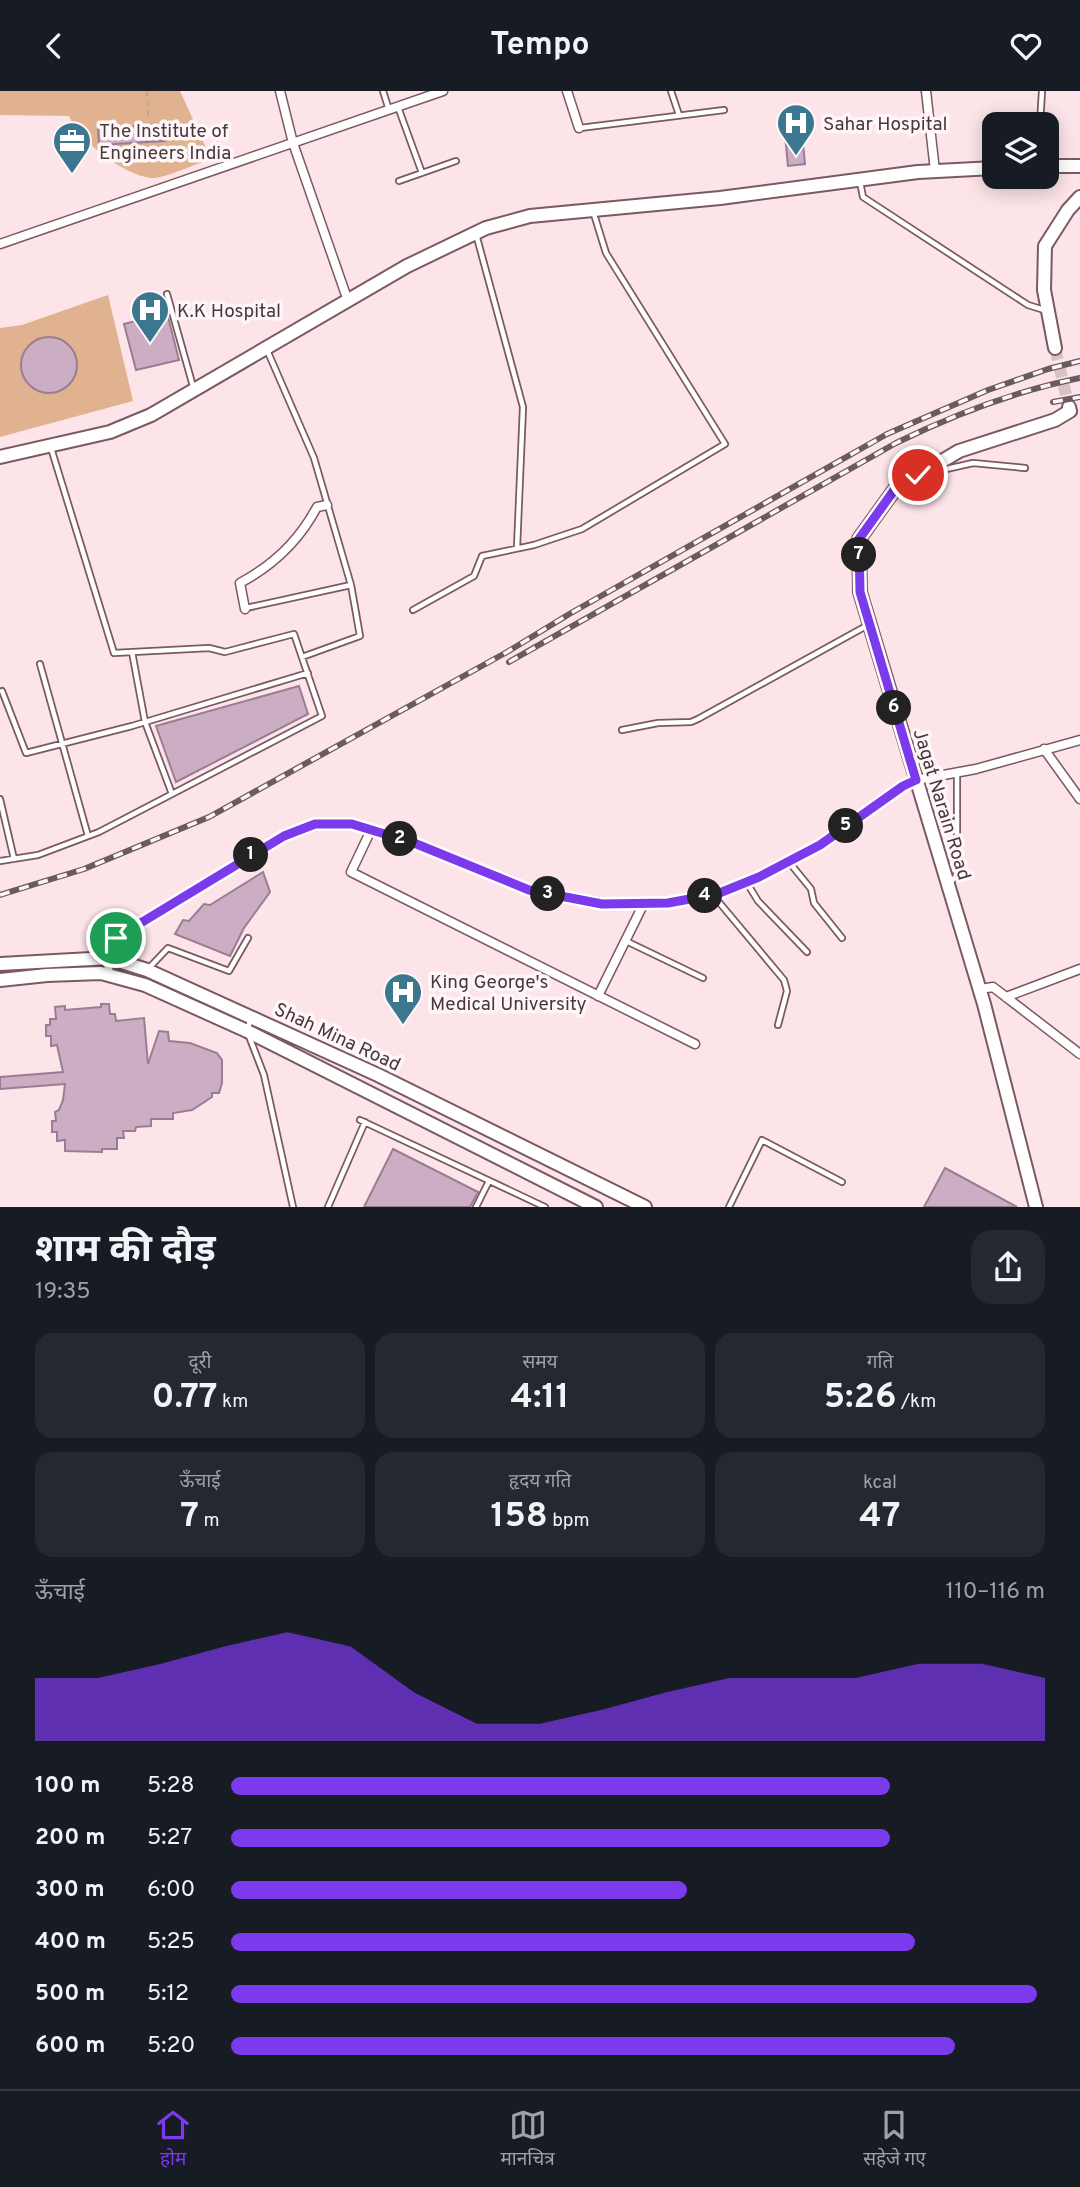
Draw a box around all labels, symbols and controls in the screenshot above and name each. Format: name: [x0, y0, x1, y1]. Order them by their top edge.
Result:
text: Tempo: [490, 26, 590, 66]
icon: back: [35, 27, 73, 65]
icon: heart: [1007, 27, 1045, 65]
hospital icon: Sahar Hospital: [775, 102, 817, 157]
map controls: [982, 112, 1059, 189]
button: layers: [982, 112, 1059, 189]
place label: Sahar Hospital: [823, 113, 947, 137]
office icon: The Institute of Engineers India: [51, 120, 93, 175]
place label: The Institute of Engineers India: [99, 120, 231, 166]
hospital icon: K.K Hospital: [129, 289, 171, 344]
place label: K.K Hospital: [177, 300, 281, 324]
pin: [888, 445, 948, 505]
icon: check: [899, 456, 937, 494]
pin: 7: [842, 538, 876, 573]
text: 7: [853, 542, 864, 566]
pin: 6: [876, 691, 912, 725]
text: 6: [888, 695, 899, 719]
street label: Jagat Narain Road: [907, 726, 976, 883]
pin: 5: [828, 809, 864, 843]
text: 5: [840, 813, 851, 837]
pin: 2: [382, 821, 418, 857]
text: 2: [394, 826, 405, 850]
pin: 1: [233, 837, 268, 873]
text: 1: [247, 842, 254, 866]
pin: 3: [530, 877, 566, 911]
pin: 4: [688, 879, 722, 913]
text: 3: [542, 881, 553, 905]
text: 4: [698, 883, 711, 907]
pin: [86, 908, 146, 968]
icon: arrive: [97, 919, 135, 957]
hospital icon: King George's Medical University: [382, 971, 424, 1026]
place label: King George's Medical University: [430, 971, 587, 1017]
street label: Shah Mina Road: [270, 998, 404, 1078]
text: शाम की दौड़: [35, 1227, 216, 1276]
button: share: [971, 1230, 1045, 1304]
text: 19:35: [35, 1278, 91, 1307]
text: दूरी: [189, 1351, 211, 1375]
text: समय: [522, 1351, 558, 1375]
text: गति: [867, 1351, 893, 1375]
text: 0.77: [152, 1376, 218, 1420]
text: 4:11: [511, 1376, 570, 1420]
text: 5:26: [824, 1376, 896, 1420]
text: km: [218, 1390, 248, 1414]
text: /km: [896, 1390, 936, 1414]
text: ऊँचाई: [179, 1470, 221, 1494]
text: हृदय गति: [509, 1470, 571, 1494]
text: kcal: [863, 1471, 897, 1495]
text: 7: [180, 1495, 199, 1539]
text: 158: [490, 1495, 548, 1539]
text: 47: [859, 1495, 901, 1539]
text: m: [199, 1509, 220, 1533]
text: bpm: [548, 1509, 590, 1533]
text: 110–116 m: [946, 1578, 1045, 1607]
text: ऊँचाई: [35, 1579, 85, 1608]
text: 100 m: [35, 1772, 100, 1801]
text: 5:28: [147, 1772, 195, 1801]
text: 200 m: [35, 1824, 105, 1853]
text: 5:27: [147, 1824, 192, 1853]
text: 300 m: [35, 1876, 105, 1905]
text: 6:00: [147, 1876, 195, 1905]
text: 400 m: [35, 1928, 106, 1957]
text: 5:25: [147, 1928, 195, 1957]
text: 500 m: [35, 1980, 105, 2009]
text: 5:12: [147, 1980, 189, 2009]
text: 600 m: [35, 2032, 105, 2061]
text: 5:20: [147, 2032, 195, 2061]
tab: होम: [154, 2106, 192, 2173]
tab: मानचित्र: [500, 2106, 555, 2173]
tab: सहेजे गए: [863, 2106, 926, 2173]

